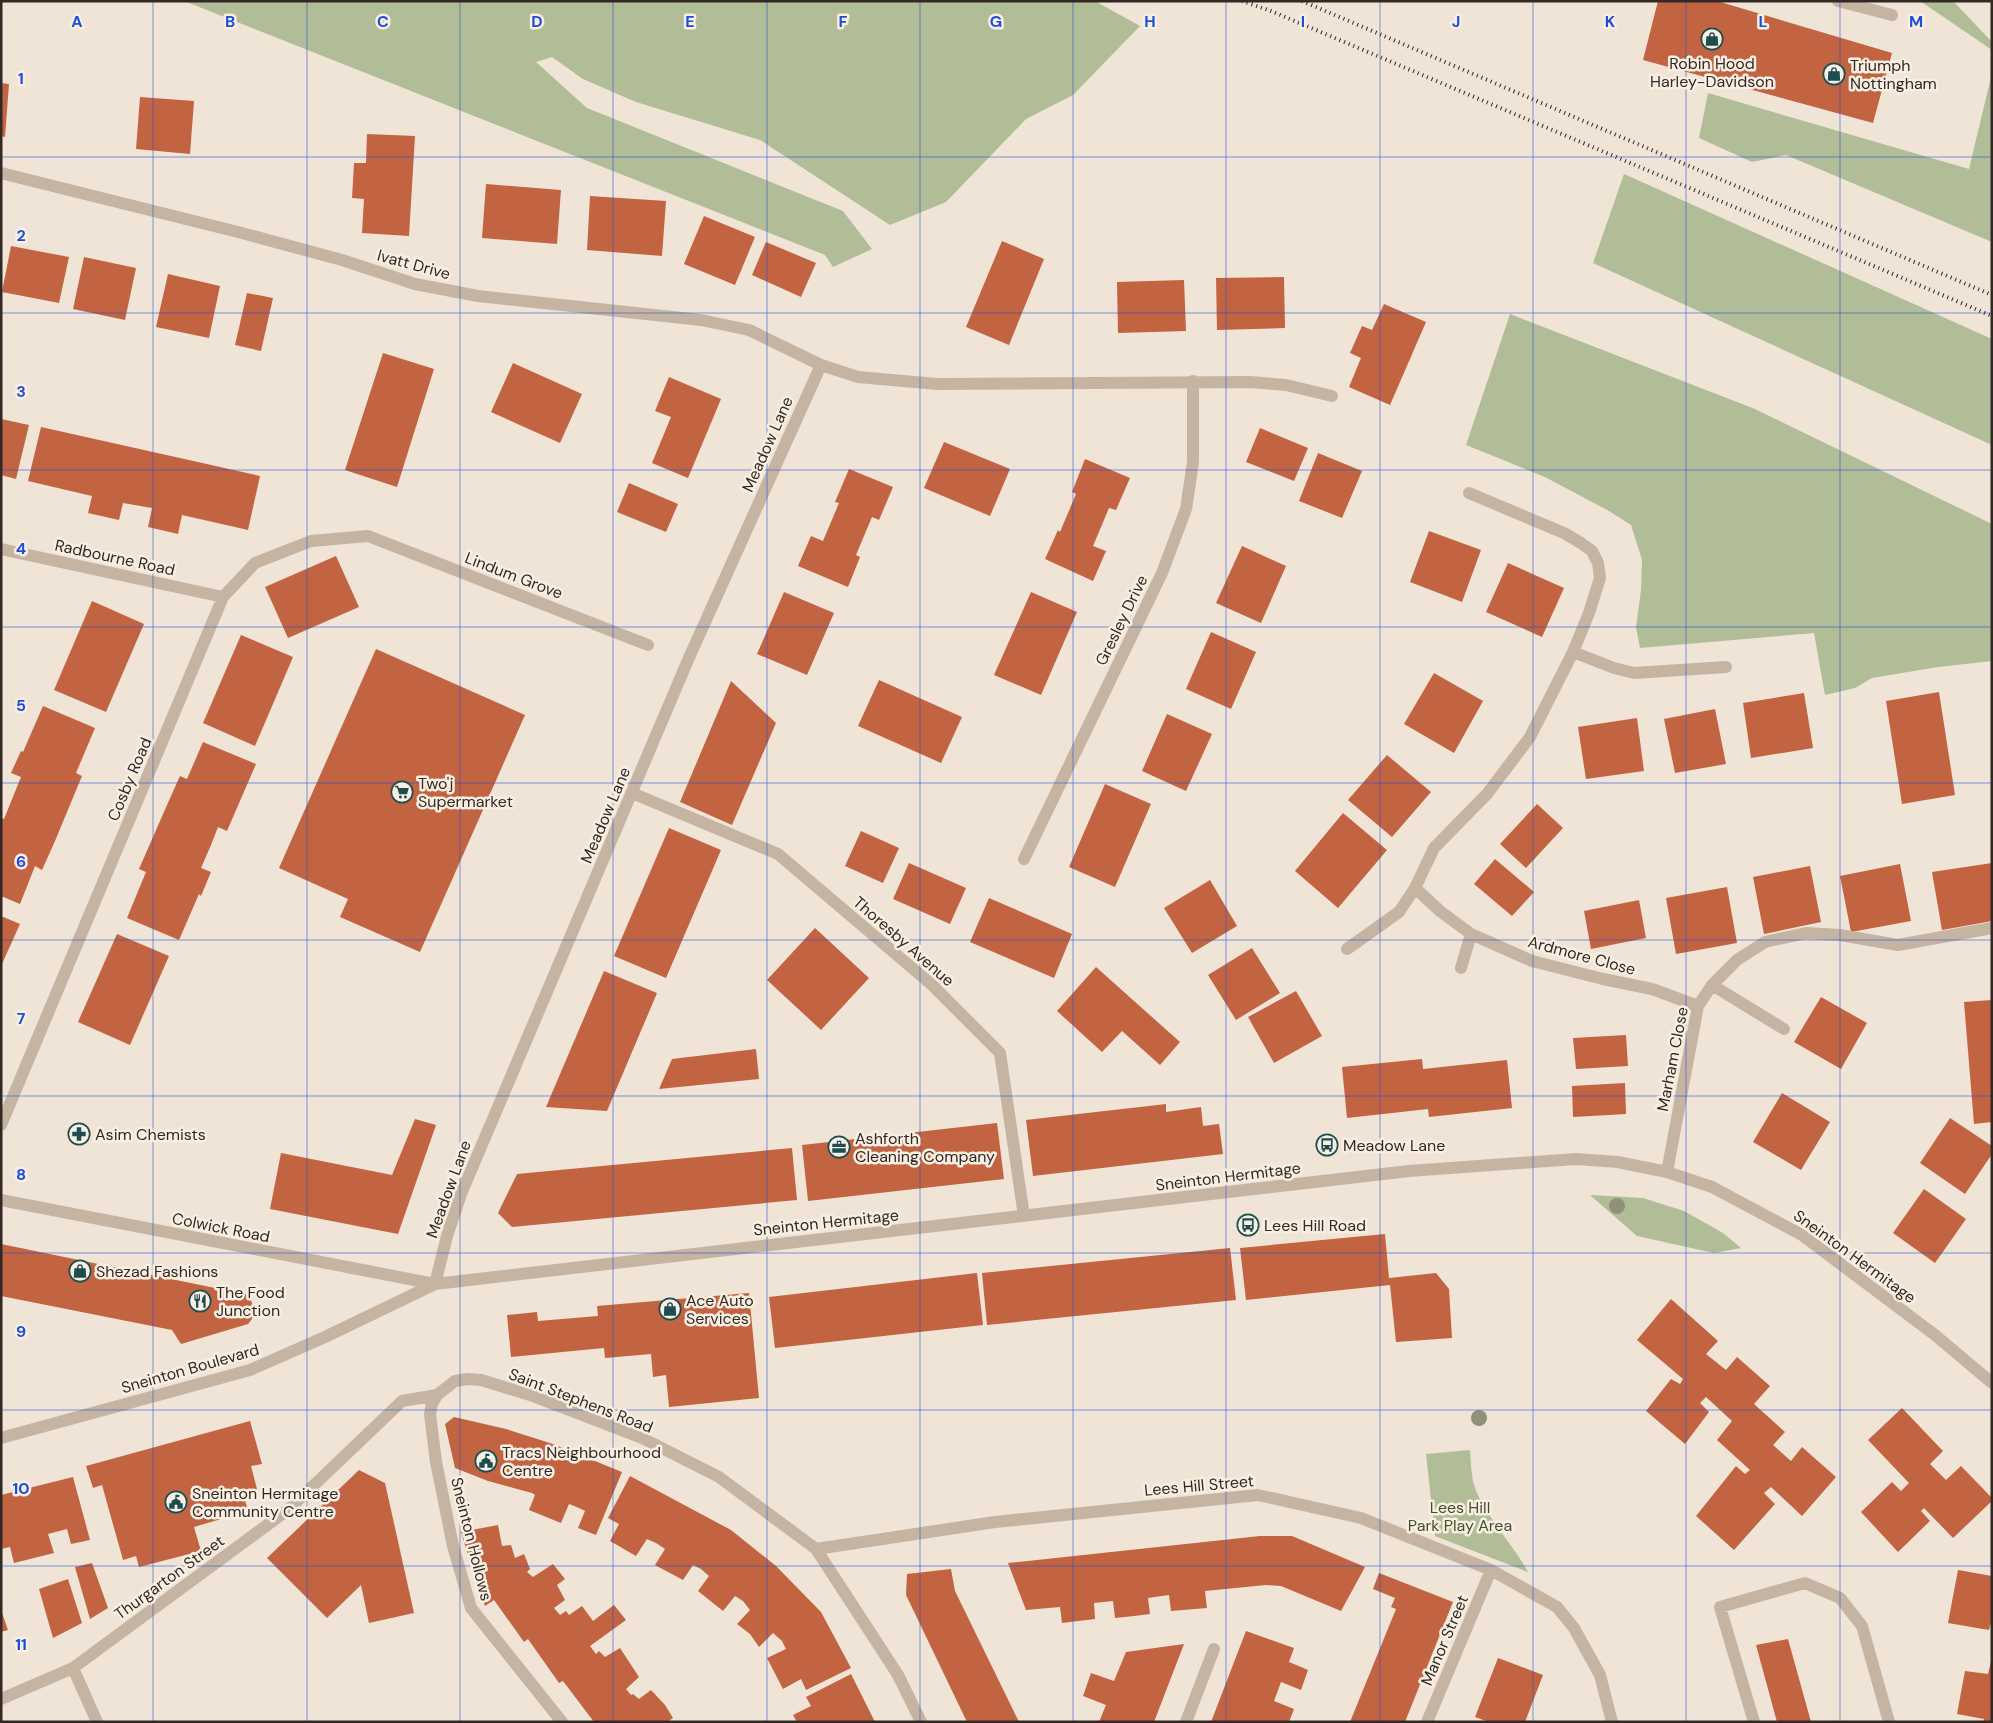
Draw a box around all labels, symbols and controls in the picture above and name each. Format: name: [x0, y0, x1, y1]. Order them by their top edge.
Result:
text: A: [71, 11, 83, 32]
text: B: [225, 11, 235, 32]
text: C: [377, 11, 389, 32]
text: D: [531, 11, 543, 32]
text: E: [685, 11, 695, 32]
text: F: [839, 11, 848, 32]
text: G: [990, 11, 1002, 32]
text: H: [1144, 11, 1156, 32]
text: I: [1301, 11, 1305, 32]
text: J: [1452, 11, 1460, 32]
text: K: [1605, 11, 1616, 32]
text: L: [1759, 11, 1768, 32]
text: M: [1909, 11, 1923, 32]
shop icon: Robin Hood Harley-Davidson: [1700, 27, 1724, 51]
place label: Robin Hood Harley-Davidson: [1650, 53, 1774, 92]
place label: Triumph Nottingham: [1850, 55, 1937, 94]
shop icon: Triumph Nottingham: [1822, 62, 1846, 86]
text: 1: [18, 68, 24, 89]
text: 2: [16, 225, 26, 246]
street label: Ivatt Drive: [375, 245, 453, 284]
text: 3: [16, 381, 26, 402]
street label: Meadow Lane: [737, 393, 798, 495]
street label: Radbourne Road: [53, 534, 177, 580]
text: 4: [16, 538, 26, 559]
street label: Lindum Grove: [462, 547, 566, 604]
street label: Gresley Drive: [1090, 571, 1152, 669]
text: 5: [16, 695, 26, 716]
street label: Cosby Road: [102, 734, 156, 824]
street label: Meadow Lane: [576, 764, 635, 866]
place label: Two'j Supermarket: [418, 773, 513, 812]
supermarket icon: Two'j Supermarket: [390, 780, 414, 804]
text: 6: [16, 851, 26, 872]
street label: Thoresby Avenue: [849, 892, 959, 991]
street label: Ardmore Close: [1526, 931, 1638, 980]
street label: Marham Close: [1652, 1005, 1693, 1113]
text: 7: [17, 1008, 26, 1029]
pharmacy icon: Asim Chemists: [67, 1122, 91, 1146]
place label: Asim Chemists: [95, 1124, 206, 1145]
place label: Ashforth Cleaning Company: [855, 1128, 995, 1167]
bus stop icon: Meadow Lane: [1315, 1133, 1339, 1157]
office icon: Ashforth Cleaning Company: [827, 1135, 851, 1159]
place label: Meadow Lane: [1343, 1135, 1445, 1156]
street label: Meadow Lane: [421, 1137, 476, 1241]
street label: Sneinton Hermitage: [1154, 1157, 1302, 1196]
text: 8: [16, 1164, 26, 1185]
street label: Sneinton Hermitage: [752, 1204, 900, 1241]
street label: Sneinton Hermitage: [1789, 1205, 1920, 1308]
street label: Colwick Road: [170, 1208, 272, 1247]
bus stop icon: Lees Hill Road: [1236, 1213, 1260, 1237]
place label: Lees Hill Road: [1264, 1215, 1366, 1236]
shop icon: Shezad Fashions: [68, 1259, 92, 1283]
place label: Shezad Fashions: [96, 1261, 218, 1282]
place label: The Food Junction: [216, 1282, 285, 1321]
restaurant icon: The Food Junction: [188, 1289, 212, 1313]
place label: Ace Auto Services: [686, 1290, 754, 1329]
shop icon: Ace Auto Services: [658, 1297, 682, 1321]
text: 9: [16, 1321, 26, 1342]
street label: Sneinton Boulevard: [119, 1339, 262, 1398]
street label: Saint Stephens Road: [506, 1363, 656, 1438]
place label: Tracs Neighbourhood Centre: [502, 1442, 661, 1481]
public building icon: Tracs Neighbourhood Centre: [474, 1449, 498, 1473]
street label: Lees Hill Street: [1143, 1470, 1255, 1501]
street label: Sneinton Hollows: [446, 1475, 497, 1603]
text: 10: [12, 1478, 30, 1499]
place label: Sneinton Hermitage Community Centre: [192, 1483, 338, 1522]
public building icon: Sneinton Hermitage Community Centre: [164, 1490, 188, 1514]
park label: Lees Hill Park Play Area: [1408, 1497, 1512, 1536]
street label: Thurgarton Street: [110, 1530, 228, 1624]
street label: Manor Street: [1416, 1592, 1473, 1689]
text: 11: [15, 1634, 27, 1655]

